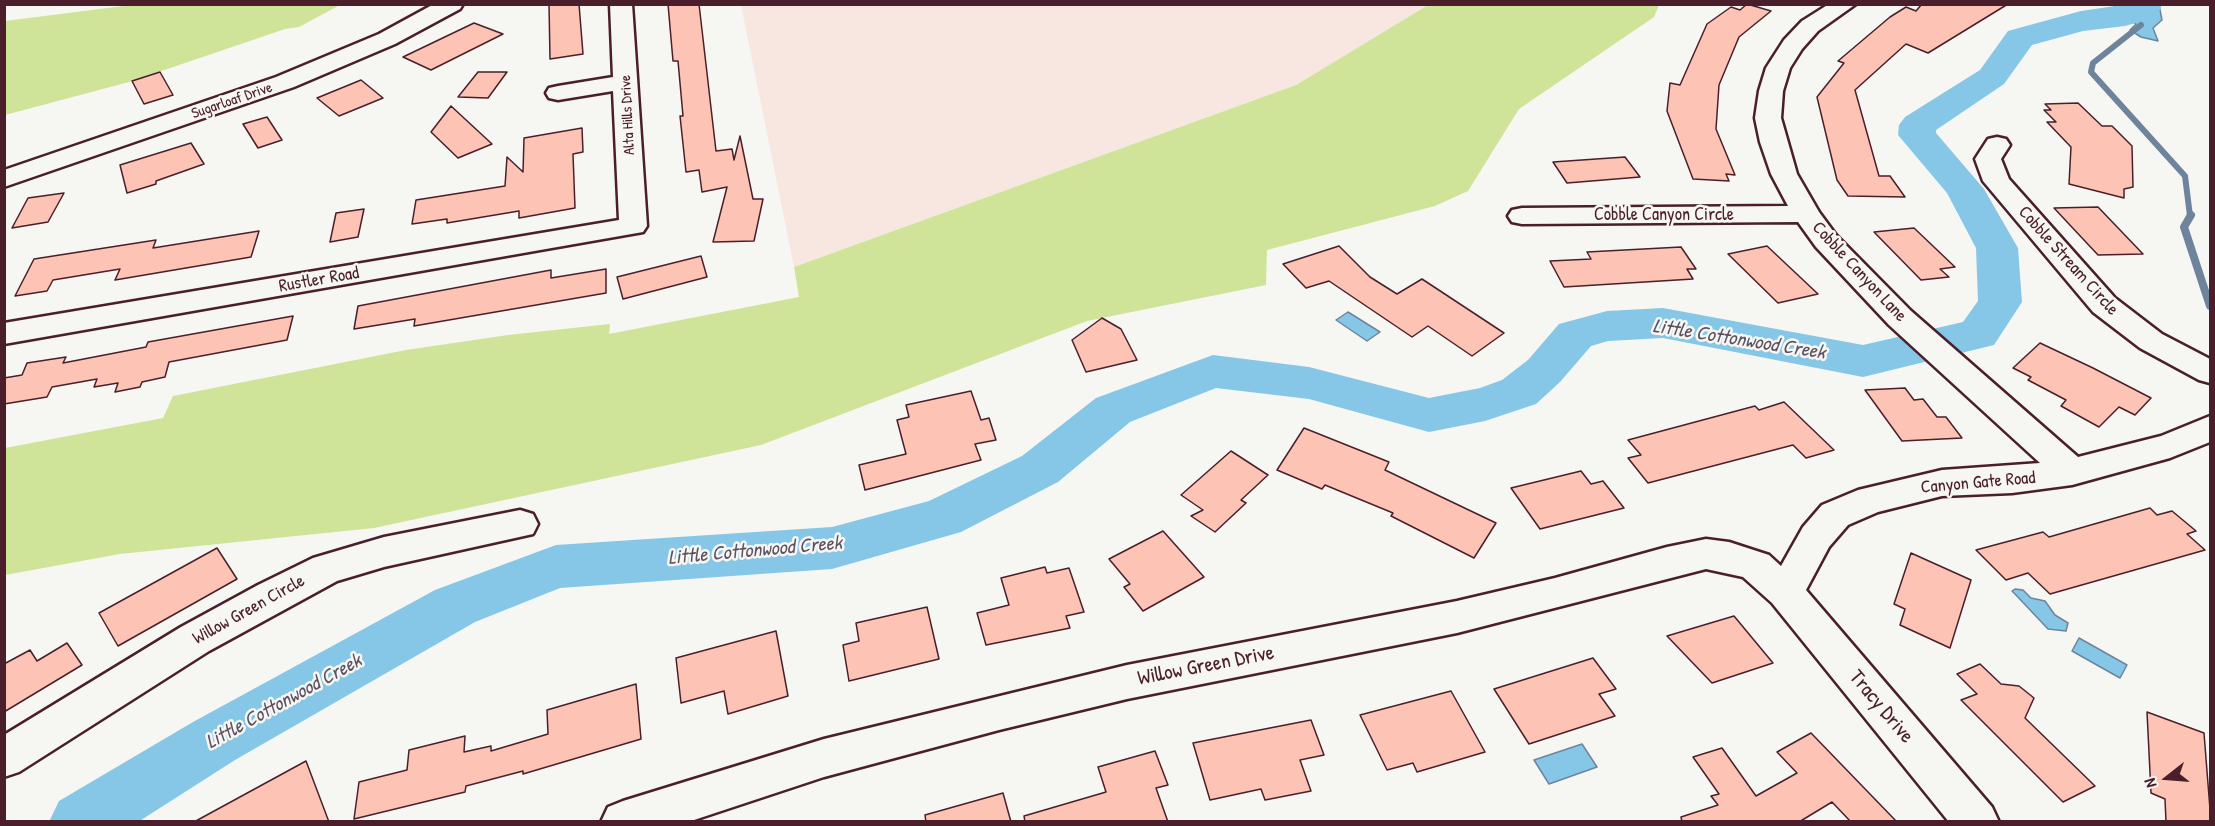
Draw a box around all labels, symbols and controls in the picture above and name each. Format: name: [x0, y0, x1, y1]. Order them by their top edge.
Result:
street label: Alta Hills Drive: [617, 75, 639, 155]
street label: Sugarloaf Drive: [189, 79, 275, 123]
street label: Cobble Stream Circle: [2013, 202, 2123, 320]
street label: Cobble Canyon Circle: [1594, 204, 1734, 226]
street label: Cobble Canyon Lane: [1807, 217, 1911, 327]
street label: Rustler Road: [277, 262, 361, 298]
water label: Little Cottonwood Creek: [1651, 315, 1827, 365]
street label: Canyon Gate Road: [1920, 467, 2036, 499]
water label: Little Cottonwood Creek: [667, 531, 843, 571]
street label: Willow Green Circle: [189, 570, 309, 650]
street label: Willow Green Drive: [1136, 640, 1276, 692]
water label: Little Cottonwood Creek: [202, 649, 366, 755]
street label: Tracy Drive: [1843, 665, 1919, 749]
north arrow: [2137, 748, 2197, 808]
text: N: [2138, 776, 2162, 791]

